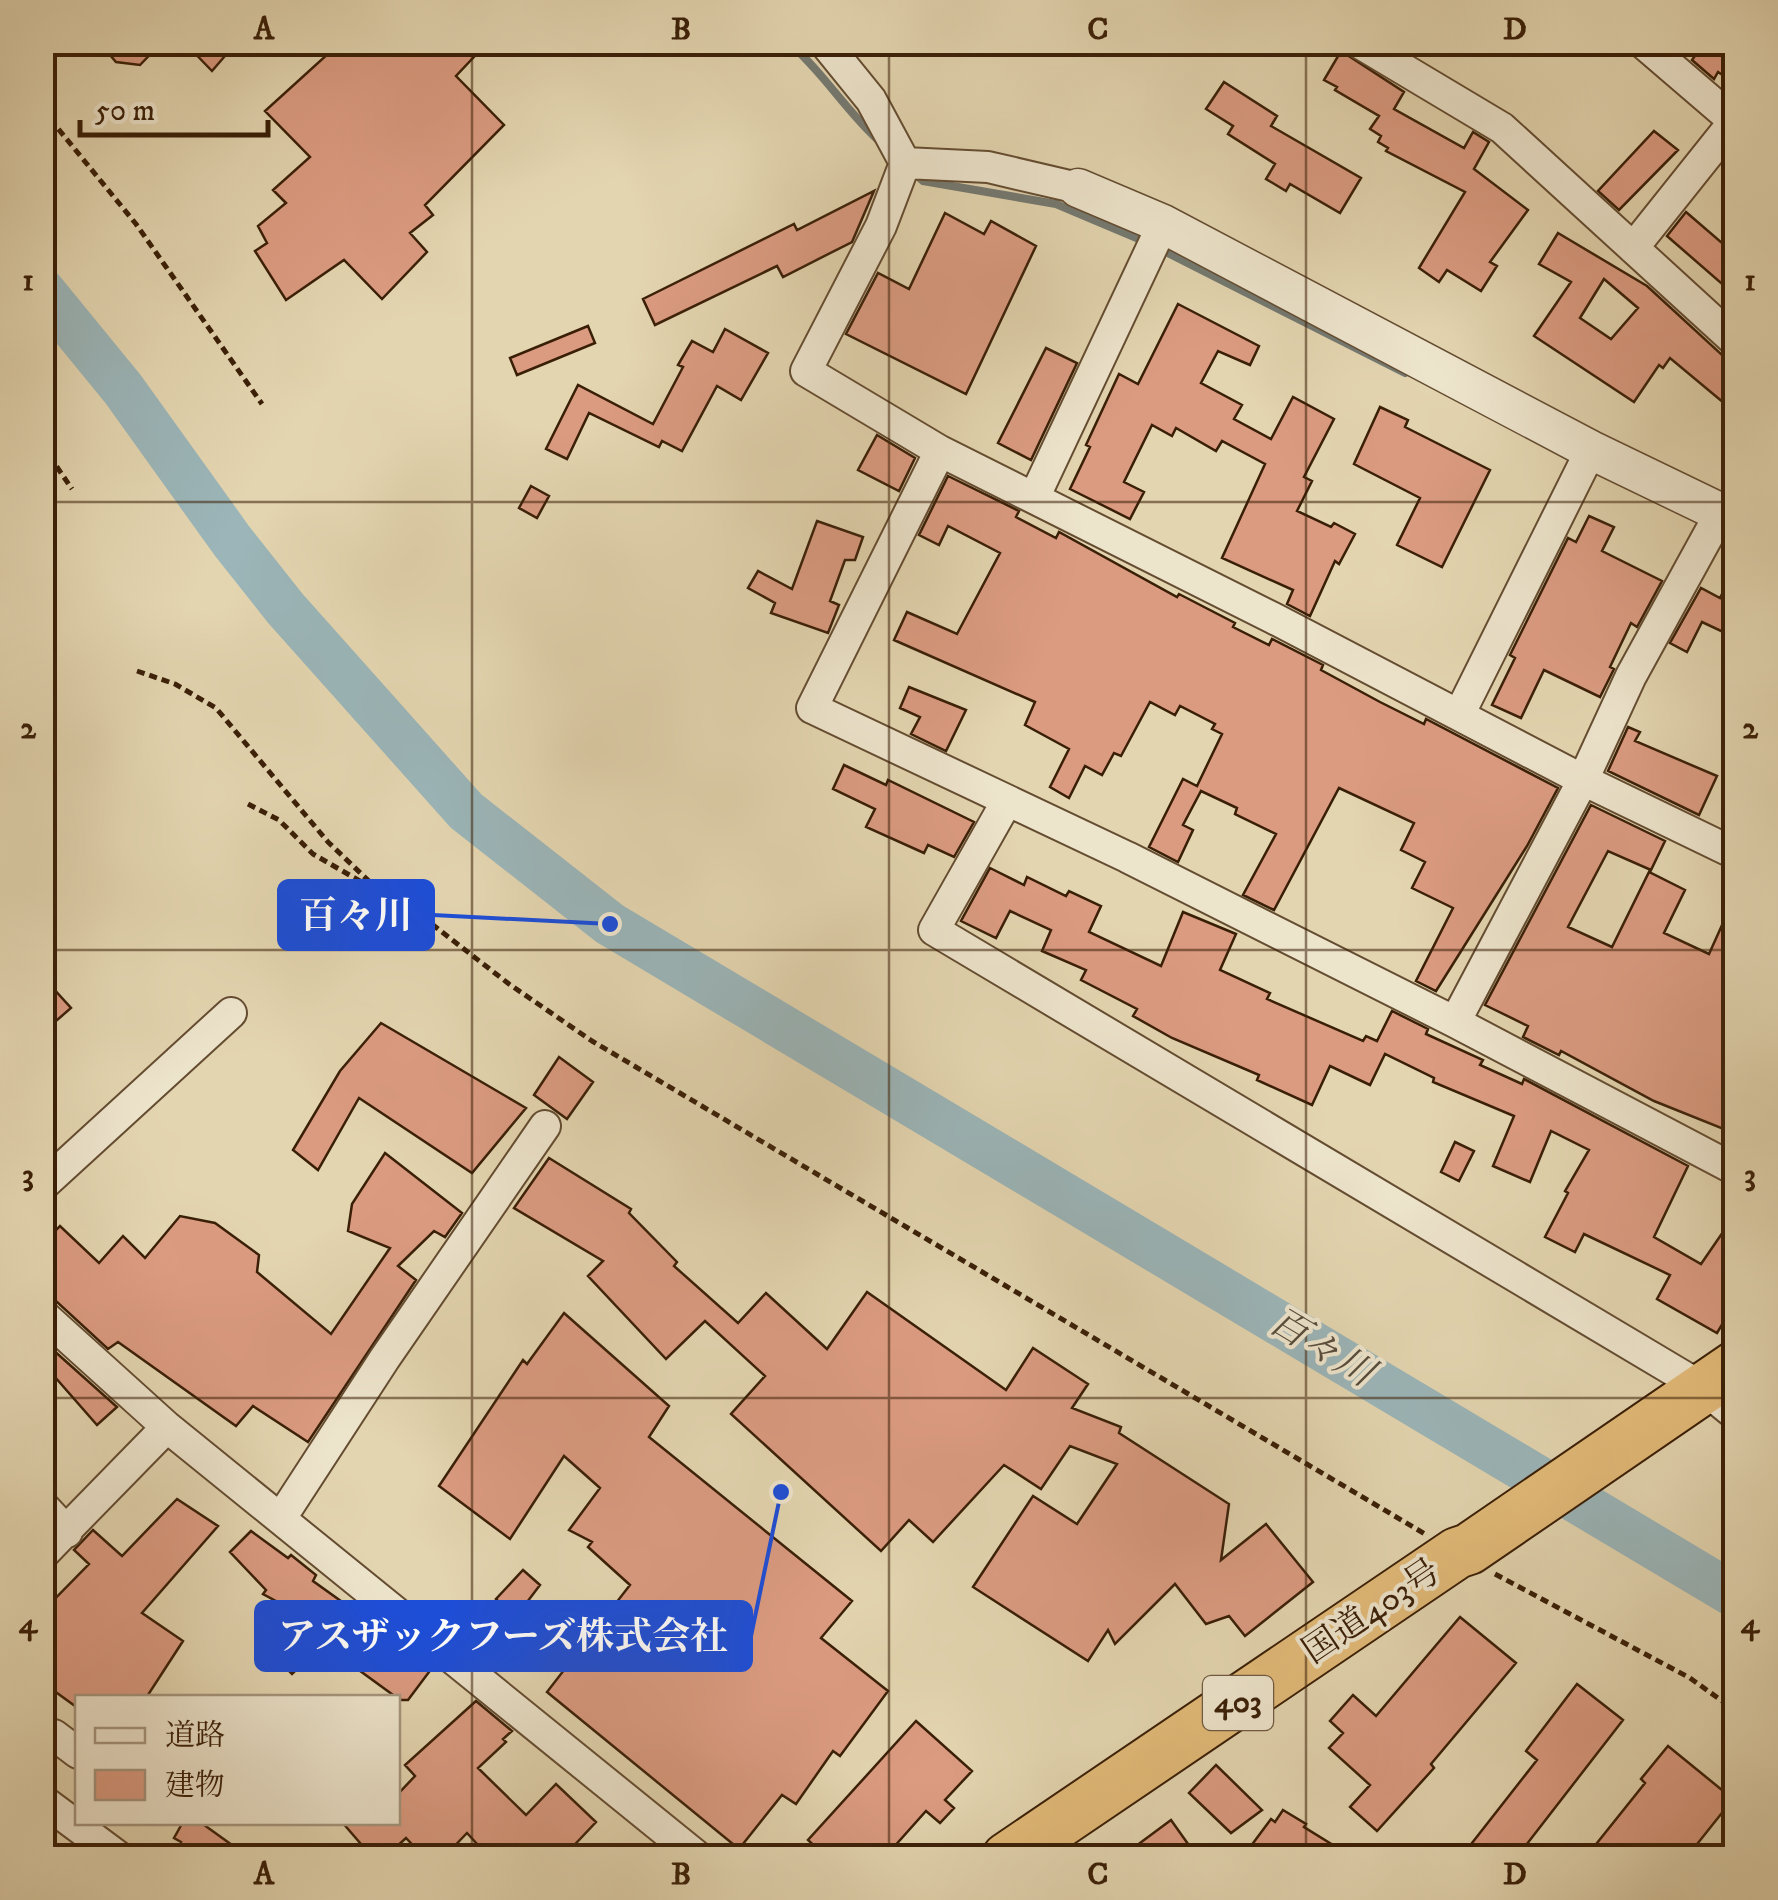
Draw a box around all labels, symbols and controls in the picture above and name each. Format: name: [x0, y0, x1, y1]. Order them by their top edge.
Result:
text: A: [253, 10, 276, 50]
text: B: [671, 10, 691, 50]
text: C: [1087, 10, 1109, 50]
text: D: [1503, 10, 1527, 50]
scale bar: [80, 75, 268, 137]
text: 50 m: [95, 93, 155, 130]
text: 1: [22, 261, 34, 301]
text: 1: [1744, 261, 1756, 301]
text: 2: [20, 709, 36, 749]
text: 2: [1742, 709, 1758, 749]
callout: 百々川: [279, 881, 433, 949]
text: 百々川: [299, 893, 413, 941]
text: 3: [22, 1156, 34, 1196]
text: 3: [1744, 1156, 1756, 1196]
water label: 百々川: [1260, 1298, 1386, 1400]
street label: 国道403号: [1295, 1550, 1449, 1674]
callout: アスザックフーズ株式会社: [256, 1602, 751, 1670]
text: 4: [19, 1604, 39, 1644]
text: 4: [1741, 1604, 1761, 1644]
text: アスザックフーズ株式会社: [278, 1614, 728, 1662]
road number: 403: [1203, 1676, 1273, 1730]
legend: [75, 1695, 400, 1825]
text: 道路: [165, 1718, 225, 1755]
text: 建物: [165, 1768, 225, 1805]
text: A: [253, 1855, 276, 1895]
text: B: [671, 1855, 691, 1895]
text: C: [1087, 1855, 1109, 1895]
text: D: [1503, 1855, 1527, 1895]

